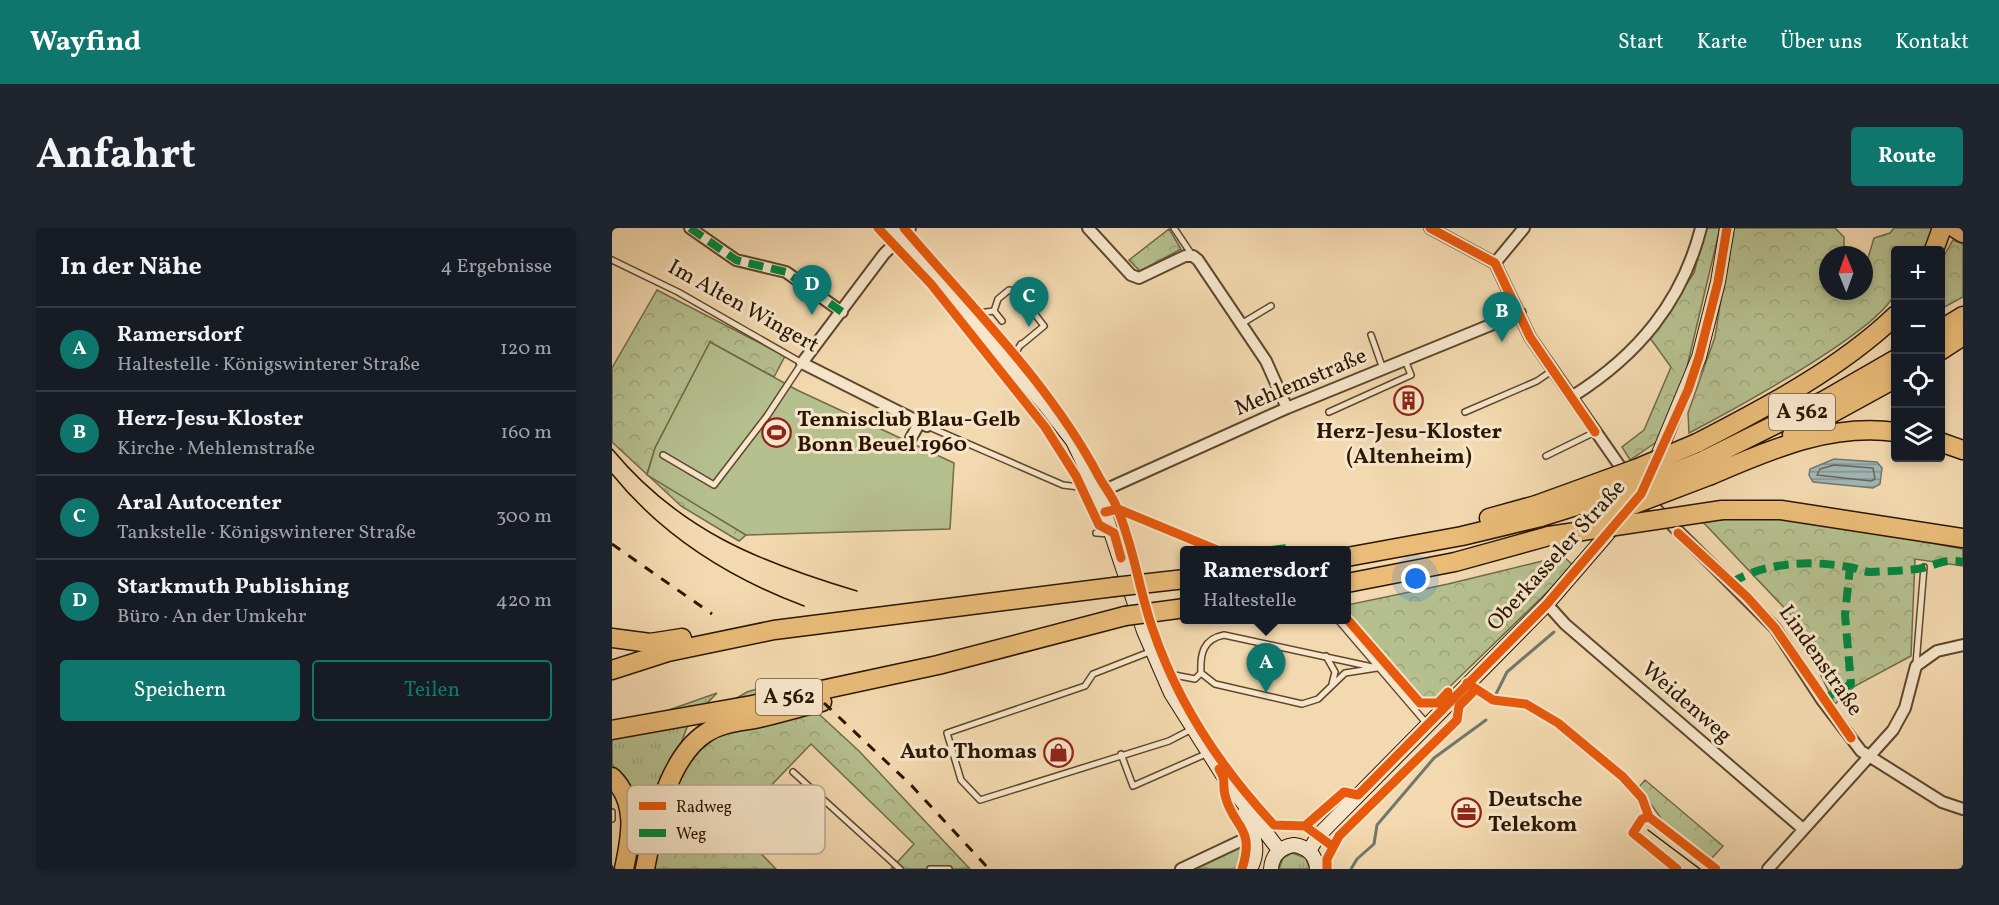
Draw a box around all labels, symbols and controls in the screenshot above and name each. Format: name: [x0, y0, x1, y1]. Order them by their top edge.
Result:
text: Wayfind: [30, 23, 141, 62]
text: Start: [1618, 28, 1664, 57]
text: Karte: [1697, 28, 1747, 57]
text: Über uns: [1780, 28, 1862, 57]
text: Kontakt: [1895, 28, 1969, 57]
text: Anfahrt: [36, 127, 196, 186]
button: Route: [1851, 127, 1963, 186]
north arrow: [1819, 246, 1873, 300]
map controls: [1891, 246, 1945, 462]
button: +: [1891, 246, 1945, 300]
text: In der Nähe: [60, 249, 202, 285]
text: 4 Ergebnisse: [440, 253, 552, 281]
street label: Im Alten Wingert: [662, 253, 824, 361]
pin: D: [792, 266, 832, 315]
pin: C: [1010, 278, 1048, 327]
pin: B: [1482, 292, 1522, 342]
button: −: [1891, 300, 1945, 354]
text: Ramersdorf: [117, 320, 242, 351]
text: A: [72, 335, 87, 363]
text: 120 m: [500, 335, 552, 363]
street label: Mehlemstraße: [1230, 341, 1372, 425]
text: Haltestelle · Königswinterer Straße: [117, 351, 420, 379]
button: locate: [1891, 354, 1945, 408]
building icon: Herz-Jesu-Kloster (Altenheim): [1393, 384, 1425, 416]
road number: A 562: [1769, 394, 1835, 430]
text: Herz-Jesu-Kloster: [117, 404, 303, 435]
place label: Tennisclub Blau-Gelb Bonn Beuel 1960: [797, 405, 1020, 461]
button: layers: [1891, 408, 1945, 462]
sports icon: Tennisclub Blau-Gelb Bonn Beuel 1960: [760, 417, 792, 449]
place label: Herz-Jesu-Kloster (Altenheim): [1316, 417, 1503, 473]
text: B: [73, 419, 86, 447]
text: 160 m: [500, 419, 552, 447]
text: Kirche · Mehlemstraße: [117, 435, 315, 463]
street label: Oberkasseler Straße: [1481, 473, 1633, 639]
text: Aral Autocenter: [117, 488, 282, 519]
text: C: [73, 503, 86, 531]
text: 300 m: [496, 503, 552, 531]
text: Tankstelle · Königswinterer Straße: [117, 519, 416, 547]
popup: [1180, 546, 1351, 624]
text: Ramersdorf: [1203, 556, 1328, 587]
your location: [1401, 564, 1430, 593]
text: Starkmuth Publishing: [117, 572, 349, 603]
text: D: [72, 587, 87, 615]
text: 420 m: [496, 587, 552, 615]
text: Haltestelle: [1203, 587, 1297, 615]
street label: Lindenstraße: [1770, 599, 1870, 723]
text: Büro · An der Umkehr: [117, 603, 306, 631]
pin: A: [1246, 644, 1286, 693]
street label: Weidenweg: [1634, 655, 1738, 751]
button: Speichern: [60, 660, 300, 721]
button: Teilen: [312, 660, 552, 721]
road number: A 562: [756, 679, 822, 715]
shop icon: Auto Thomas: [1042, 736, 1074, 768]
place label: Auto Thomas: [900, 737, 1037, 768]
legend: [627, 785, 825, 854]
place label: Deutsche Telekom: [1488, 785, 1583, 841]
text: Radweg: [676, 797, 732, 819]
office icon: Deutsche Telekom: [1451, 797, 1483, 829]
text: Weg: [676, 824, 707, 846]

